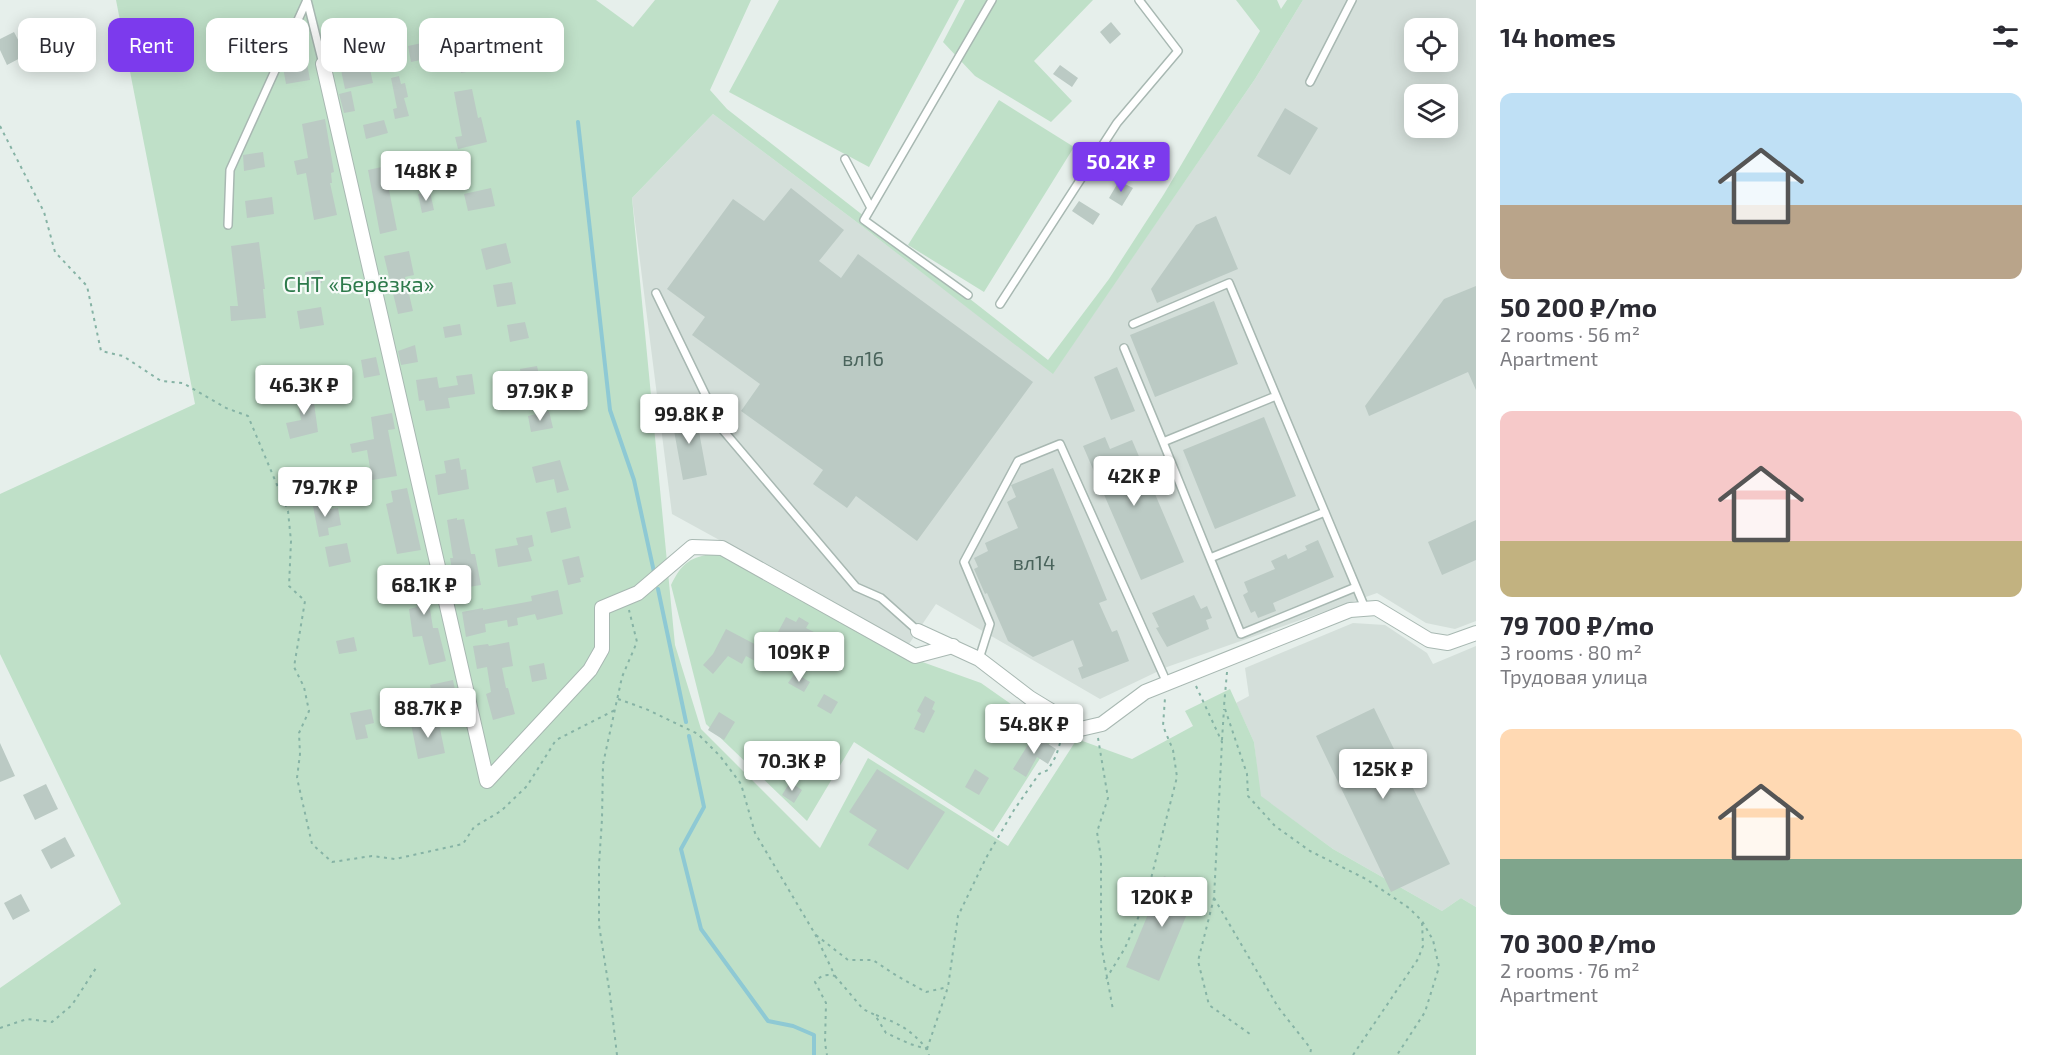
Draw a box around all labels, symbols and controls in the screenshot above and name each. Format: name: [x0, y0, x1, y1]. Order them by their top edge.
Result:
chip: Buy: [18, 18, 96, 72]
chip: Rent: [108, 18, 194, 72]
chip: Filters: [206, 18, 309, 72]
chip: New: [321, 18, 407, 72]
chip: Apartment: [419, 18, 564, 72]
map controls: [1404, 18, 1458, 138]
button: locate: [1404, 18, 1458, 72]
icon: filters: [1989, 20, 2022, 53]
text: 14 homes: [1500, 21, 1616, 52]
button: layers: [1404, 84, 1458, 138]
icon: home: [1707, 132, 1815, 240]
pin: 50.2K ₽: [1066, 142, 1176, 193]
text: 50.2K ₽: [1087, 149, 1155, 173]
pin: 148K ₽: [377, 151, 475, 202]
text: 148K ₽: [395, 158, 457, 182]
park label: СНТ «Берёзка»: [284, 270, 434, 296]
text: 50 200 ₽/mo: [1500, 291, 1657, 322]
text: 2 rooms · 56 m²: [1500, 322, 1640, 346]
house number: вл16: [842, 346, 884, 370]
text: Apartment: [1500, 346, 1598, 370]
pin: 46.3K ₽: [249, 365, 359, 416]
pin: 97.9K ₽: [485, 371, 595, 422]
text: 46.3K ₽: [269, 372, 339, 396]
text: 97.9K ₽: [507, 378, 573, 402]
pin: 99.8K ₽: [634, 394, 744, 445]
text: 99.8K ₽: [654, 401, 724, 425]
icon: home: [1707, 450, 1815, 558]
pin: 42K ₽: [1092, 456, 1176, 507]
text: 42K ₽: [1108, 463, 1160, 487]
pin: 79.7K ₽: [270, 467, 380, 518]
text: 79.7K ₽: [292, 474, 358, 498]
house number: вл14: [1013, 550, 1055, 574]
pin: 68.1K ₽: [369, 565, 479, 616]
text: 68.1K ₽: [391, 572, 457, 596]
text: 79 700 ₽/mo: [1500, 609, 1654, 640]
pin: 109K ₽: [750, 632, 848, 683]
text: 109K ₽: [768, 639, 830, 663]
text: 3 rooms · 80 m²: [1500, 640, 1642, 664]
text: Трудовая улица: [1500, 664, 1648, 688]
pin: 88.7K ₽: [373, 688, 483, 739]
text: 88.7K ₽: [394, 695, 462, 719]
pin: 54.8K ₽: [979, 704, 1089, 755]
text: 54.8K ₽: [999, 711, 1069, 735]
pin: 70.3K ₽: [737, 741, 847, 792]
text: 70.3K ₽: [758, 748, 826, 772]
pin: 125K ₽: [1334, 749, 1432, 800]
text: 125K ₽: [1353, 756, 1413, 780]
icon: home: [1707, 768, 1815, 876]
pin: 120K ₽: [1113, 877, 1211, 928]
text: 120K ₽: [1131, 884, 1193, 908]
text: 70 300 ₽/mo: [1500, 927, 1656, 958]
text: 2 rooms · 76 m²: [1500, 958, 1639, 982]
text: Apartment: [1500, 982, 1598, 1006]

